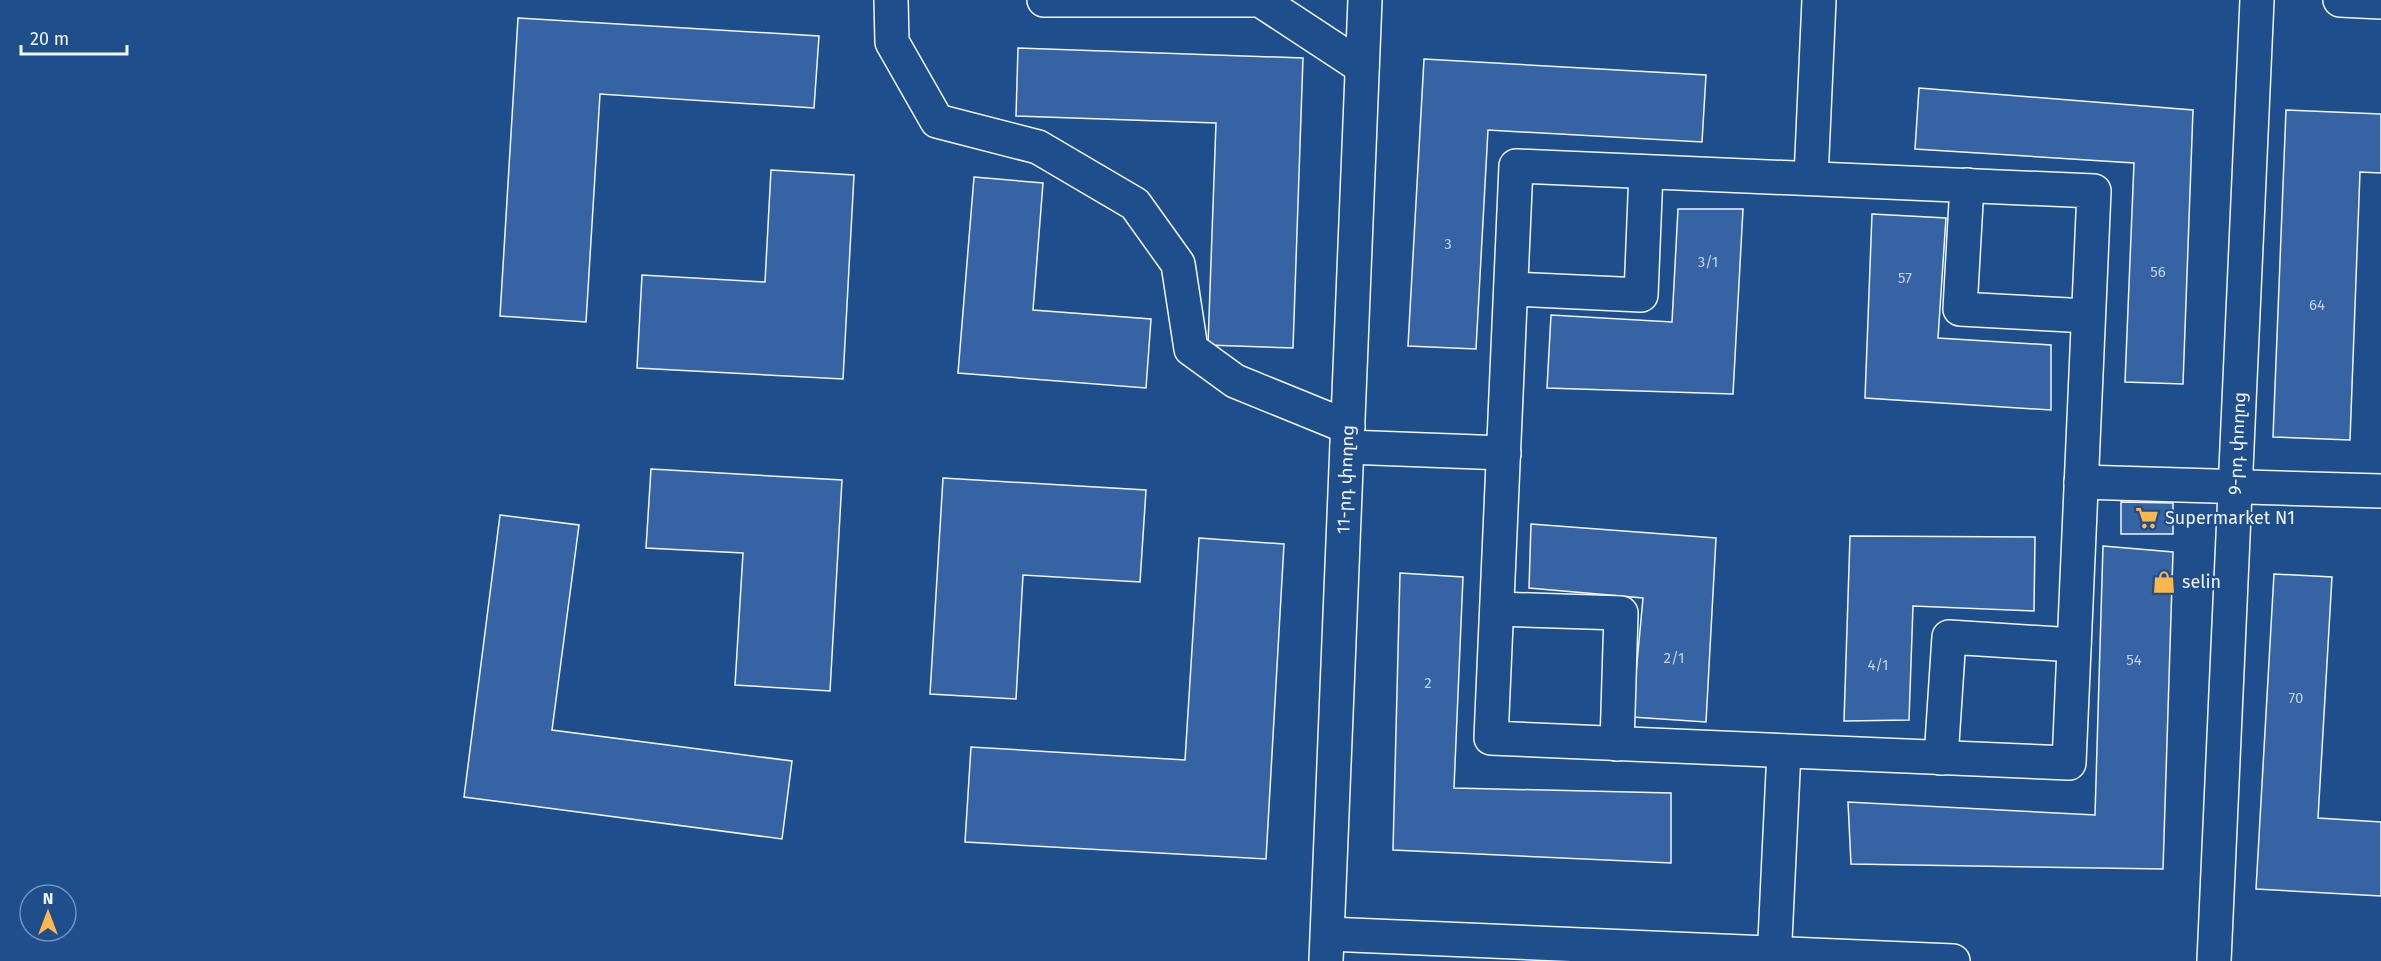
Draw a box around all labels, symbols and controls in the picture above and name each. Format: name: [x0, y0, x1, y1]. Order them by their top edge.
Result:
scale bar: [21, 18, 128, 56]
text: 20 m: [30, 28, 69, 50]
house number: 3: [1444, 235, 1452, 253]
house number: 3/1: [1698, 253, 1718, 271]
house number: 56: [2150, 263, 2166, 281]
house number: 57: [1898, 269, 1912, 287]
house number: 64: [2309, 296, 2325, 314]
street label: 9-րդ փողոց: [2224, 391, 2250, 496]
street label: 11-րդ փողոց: [1332, 424, 1359, 534]
supermarket icon: Supermarket N1: [2134, 505, 2160, 531]
place label: Supermarket N1: [2165, 507, 2295, 529]
shop icon: selin: [2151, 569, 2177, 595]
place label: selin: [2182, 571, 2221, 593]
house number: 2/1: [1664, 649, 1684, 667]
house number: 54: [2126, 651, 2142, 669]
house number: 4/1: [1867, 656, 1889, 674]
house number: 2: [1424, 674, 1432, 692]
house number: 70: [2289, 689, 2303, 707]
north arrow: [18, 883, 78, 943]
text: N: [43, 889, 53, 908]

